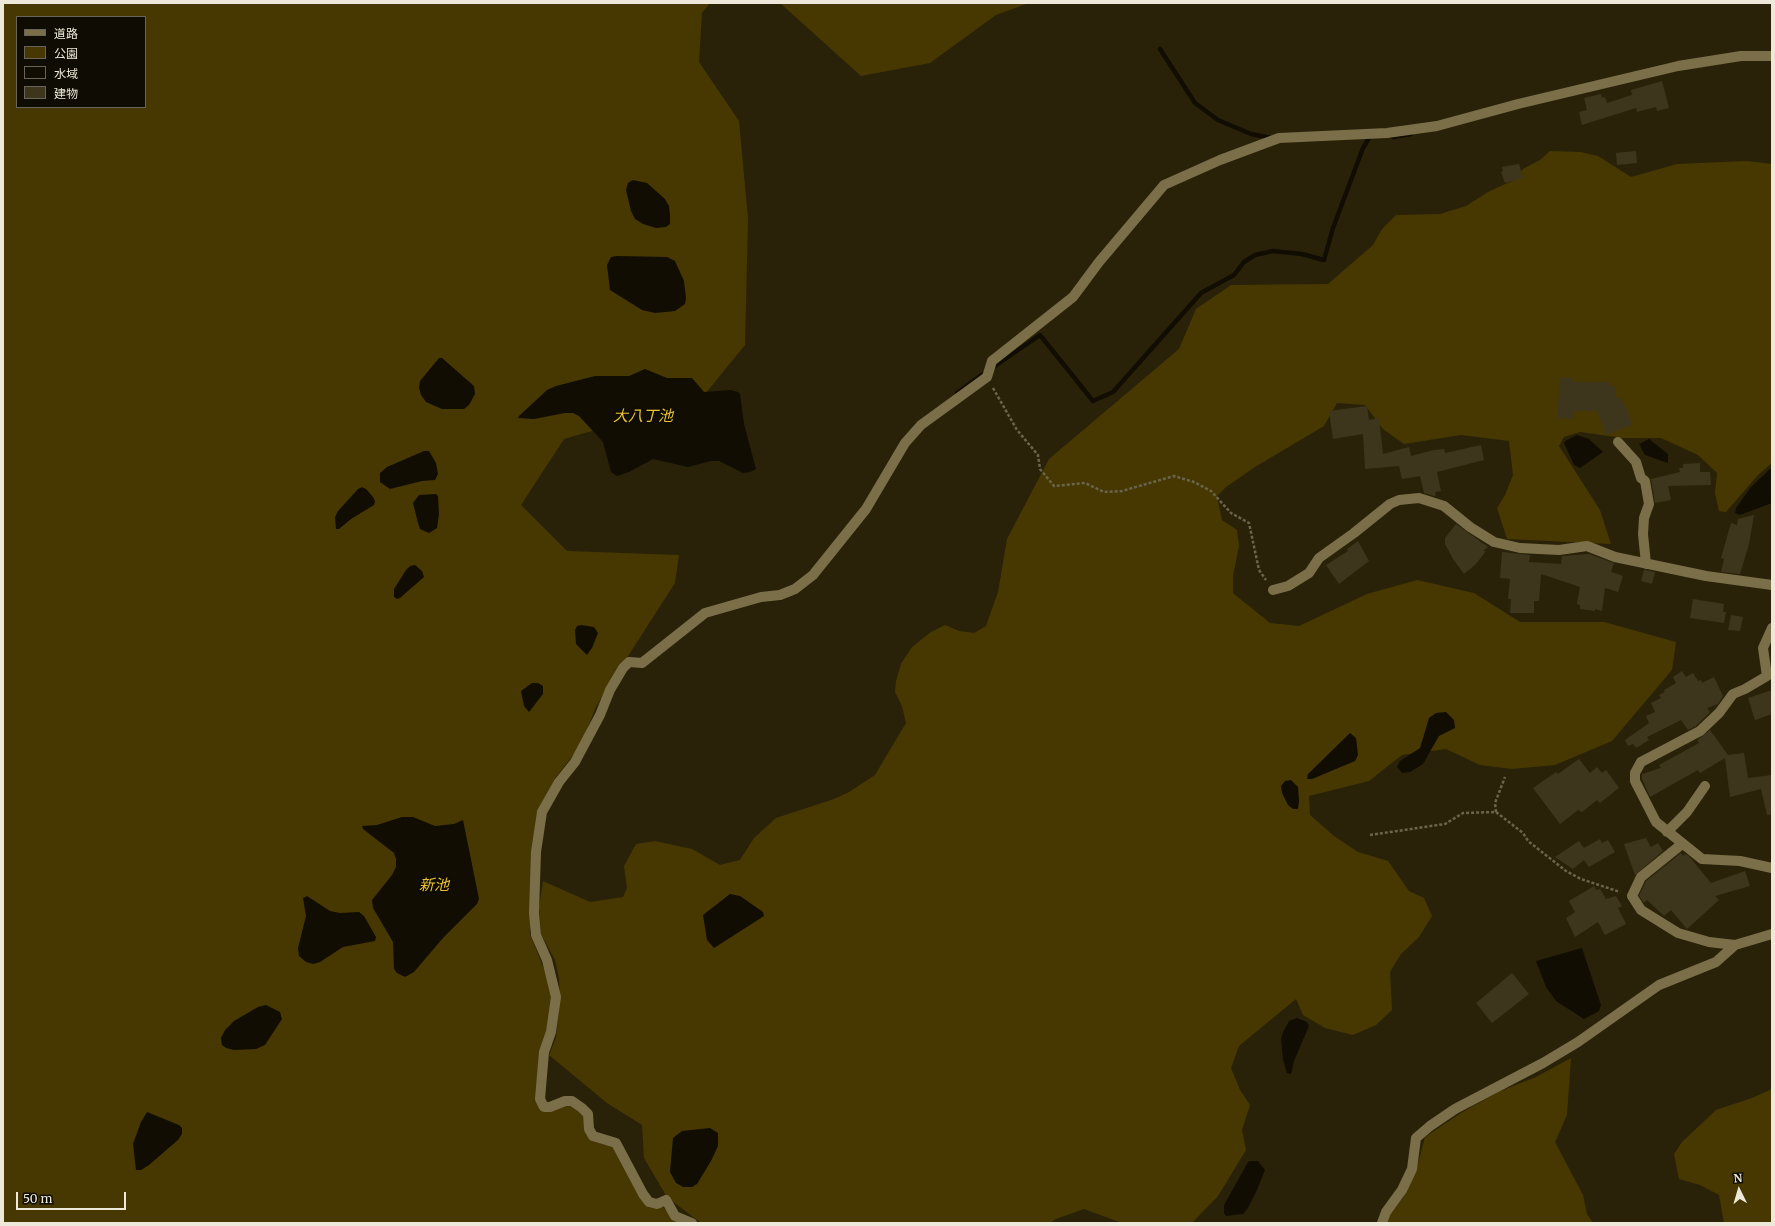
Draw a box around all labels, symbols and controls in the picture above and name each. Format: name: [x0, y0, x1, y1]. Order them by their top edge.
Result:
legend: [16, 16, 146, 108]
text: 道路: [54, 26, 78, 41]
text: 公園: [54, 46, 78, 61]
text: 水域: [54, 66, 78, 81]
text: 建物: [54, 86, 78, 101]
water label: 大八丁池: [613, 408, 673, 426]
water label: 新池: [419, 877, 449, 895]
north arrow: [1719, 1170, 1759, 1210]
text: N: [1733, 1171, 1743, 1185]
scale bar: [18, 1184, 128, 1210]
text: 50 m: [23, 1191, 52, 1206]

